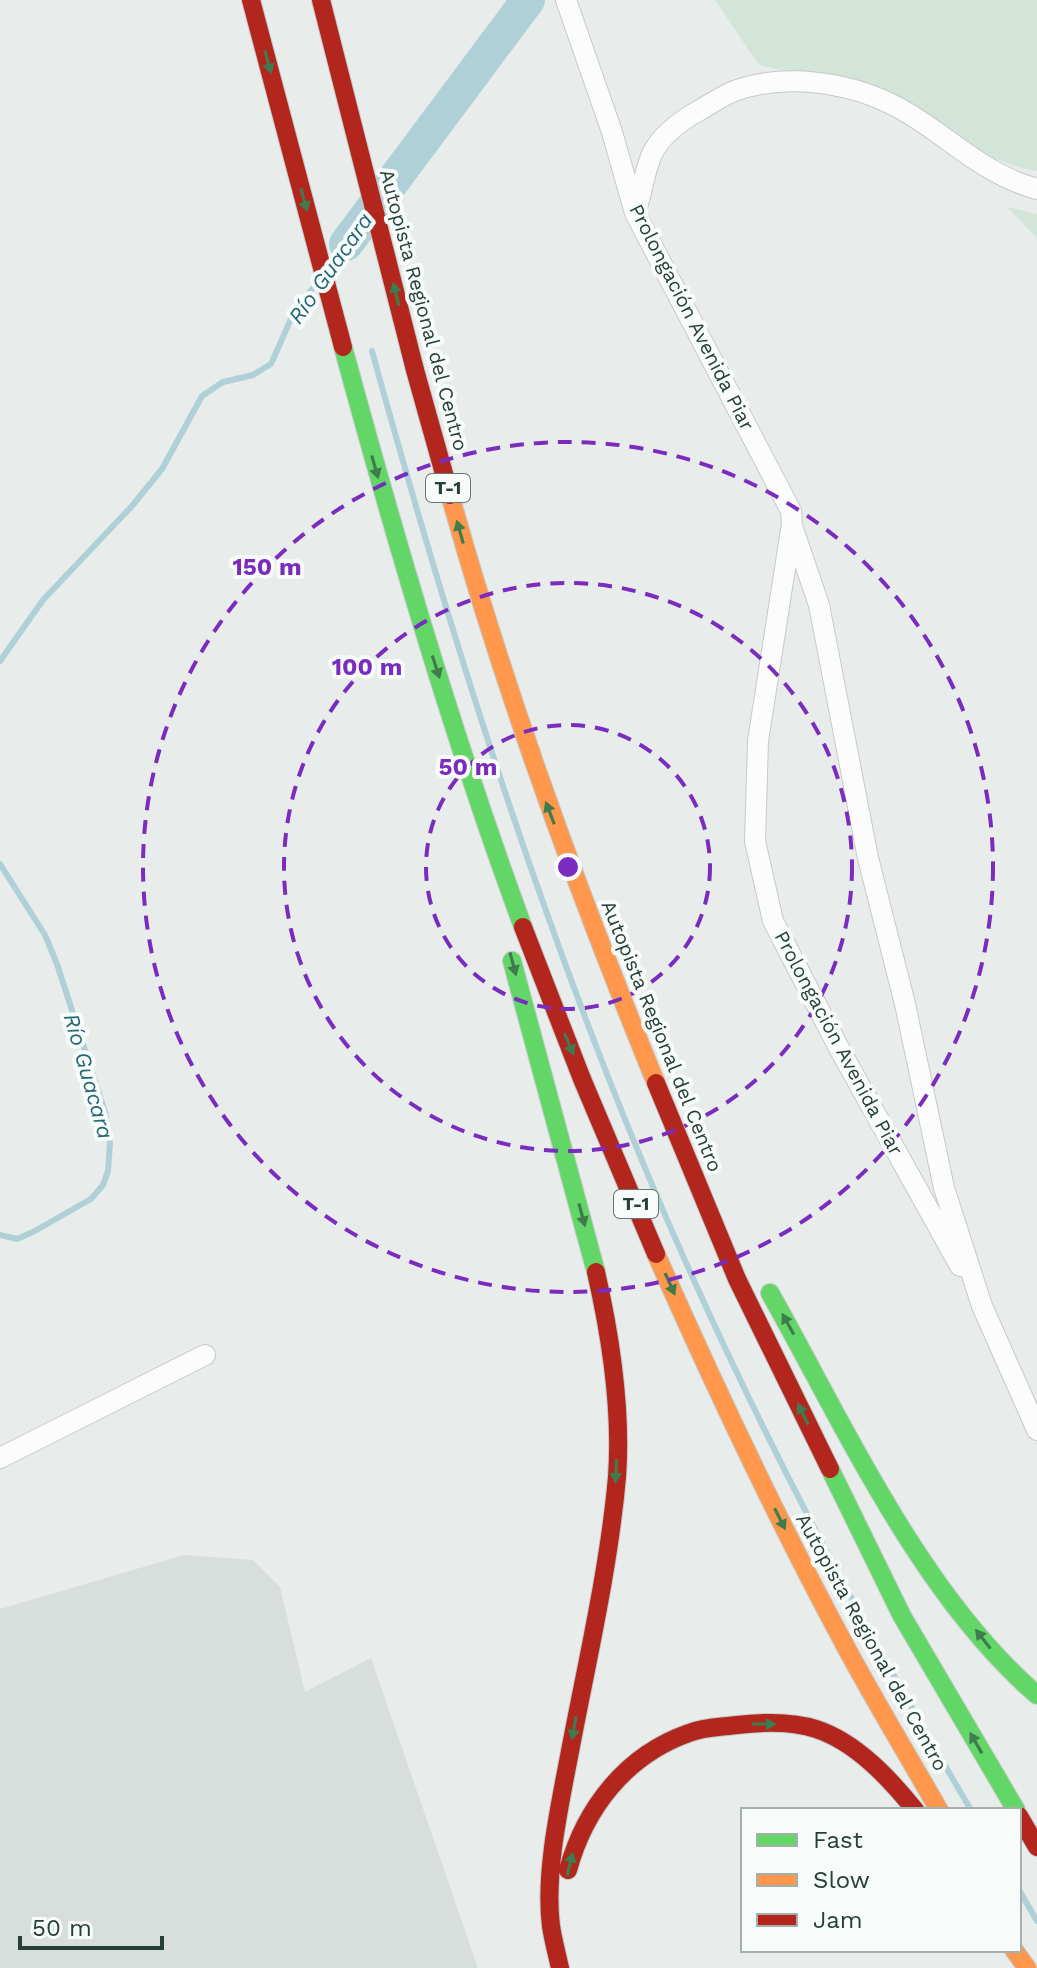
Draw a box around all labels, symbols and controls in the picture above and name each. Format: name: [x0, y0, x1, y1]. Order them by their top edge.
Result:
one-way arrow: [262, 50, 274, 75]
street label: Autopista Regional del Centro: [375, 167, 473, 453]
one-way arrow: [298, 188, 310, 213]
street label: Prolongación Avenida Piar: [624, 200, 760, 434]
water label: Río Guacara: [283, 208, 378, 328]
one-way arrow: [389, 281, 401, 306]
one-way arrow: [370, 455, 382, 480]
road number: T-1: [426, 474, 470, 502]
one-way arrow: [453, 519, 466, 543]
text: 150 m: [232, 553, 302, 581]
text: 100 m: [332, 653, 402, 681]
one-way arrow: [431, 655, 443, 679]
text: 50 m: [439, 753, 497, 781]
one-way arrow: [544, 801, 556, 825]
centre of rings: [554, 853, 582, 881]
street label: Autopista Regional del Centro: [596, 897, 728, 1175]
street label: Prolongación Avenida Piar: [770, 927, 908, 1159]
one-way arrow: [508, 951, 520, 976]
water label: Río Guacara: [59, 1011, 118, 1142]
one-way arrow: [563, 1032, 576, 1056]
road number: T-1: [614, 1190, 658, 1218]
one-way arrow: [576, 1203, 589, 1227]
one-way arrow: [664, 1272, 677, 1296]
one-way arrow: [781, 1313, 795, 1335]
one-way arrow: [796, 1402, 810, 1425]
one-way arrow: [610, 1459, 623, 1484]
one-way arrow: [774, 1508, 787, 1531]
street label: Autopista Regional del Centro: [791, 1509, 953, 1775]
one-way arrow: [976, 1629, 992, 1649]
one-way arrow: [568, 1715, 580, 1740]
one-way arrow: [751, 1718, 777, 1730]
one-way arrow: [969, 1732, 983, 1754]
legend: [741, 1808, 1021, 1952]
text: Fast: [813, 1826, 863, 1854]
one-way arrow: [565, 1851, 577, 1876]
text: Slow: [813, 1866, 870, 1894]
scale bar: [20, 1900, 162, 1950]
text: Jam: [813, 1906, 863, 1934]
text: 50 m: [32, 1914, 92, 1942]

